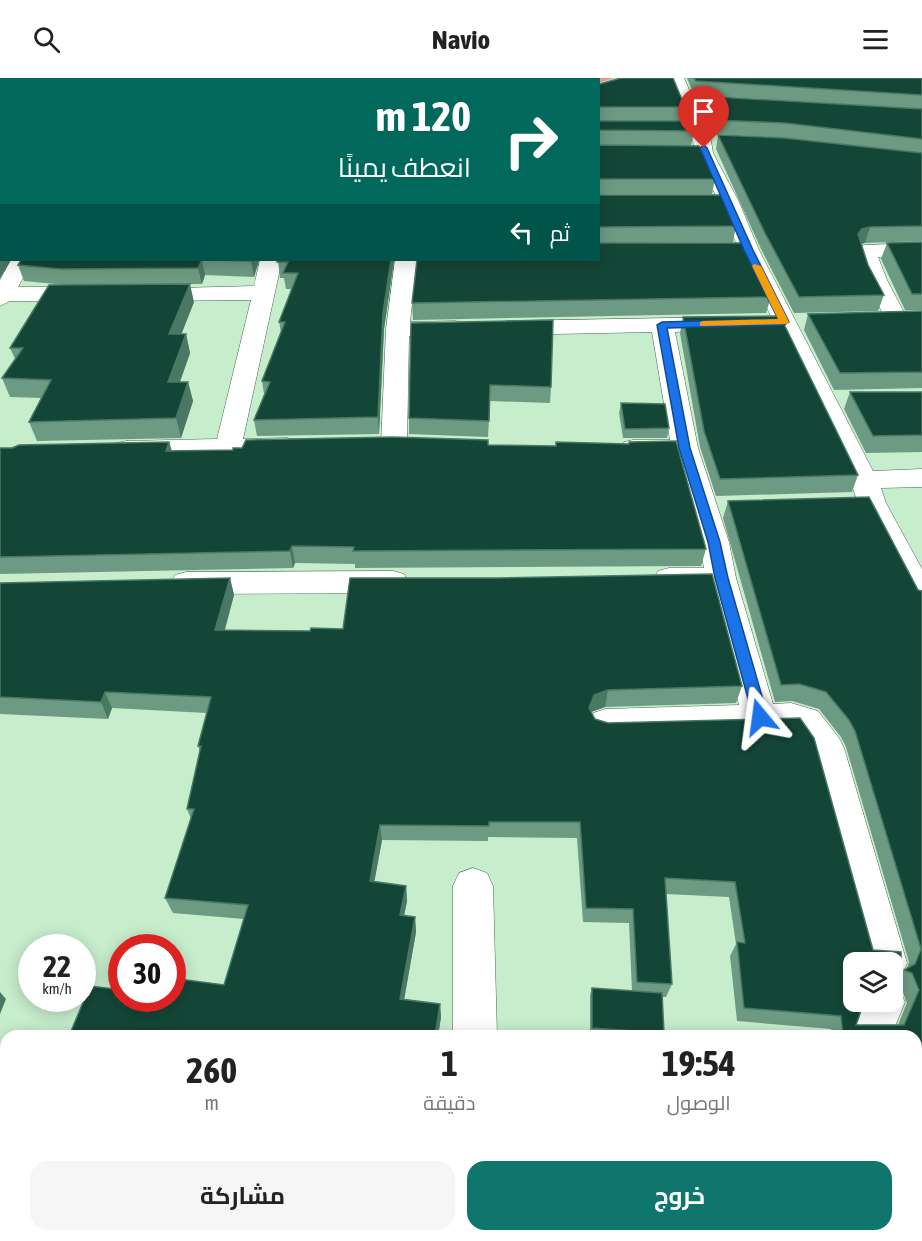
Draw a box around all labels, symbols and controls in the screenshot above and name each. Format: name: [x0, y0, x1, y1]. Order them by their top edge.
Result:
icon: search: [30, 23, 63, 56]
icon: menu: [859, 23, 892, 56]
text: Navio: [432, 24, 490, 55]
pin: [678, 86, 729, 148]
text: 120 m: [376, 92, 471, 140]
icon: arrive: [687, 95, 720, 128]
icon: right: [492, 102, 570, 180]
text: انعطف يمينًا: [338, 152, 471, 183]
icon: left: [505, 216, 538, 249]
text: ثم: [550, 220, 570, 246]
position arrow: [728, 685, 792, 749]
speed limit sign: 30: [108, 934, 186, 1012]
text: 22: [43, 949, 71, 983]
map controls: [843, 952, 903, 1012]
button: layers: [843, 952, 903, 1012]
text: km/h: [42, 980, 72, 997]
text: 1: [441, 1042, 458, 1084]
text: 19:54: [662, 1042, 736, 1084]
text: 260: [186, 1049, 237, 1091]
text: m: [204, 1091, 219, 1114]
text: دقيقة: [423, 1091, 475, 1114]
text: الوصول: [667, 1091, 731, 1114]
button: مشاركة: [30, 1161, 455, 1230]
button: خروج: [467, 1161, 892, 1230]

